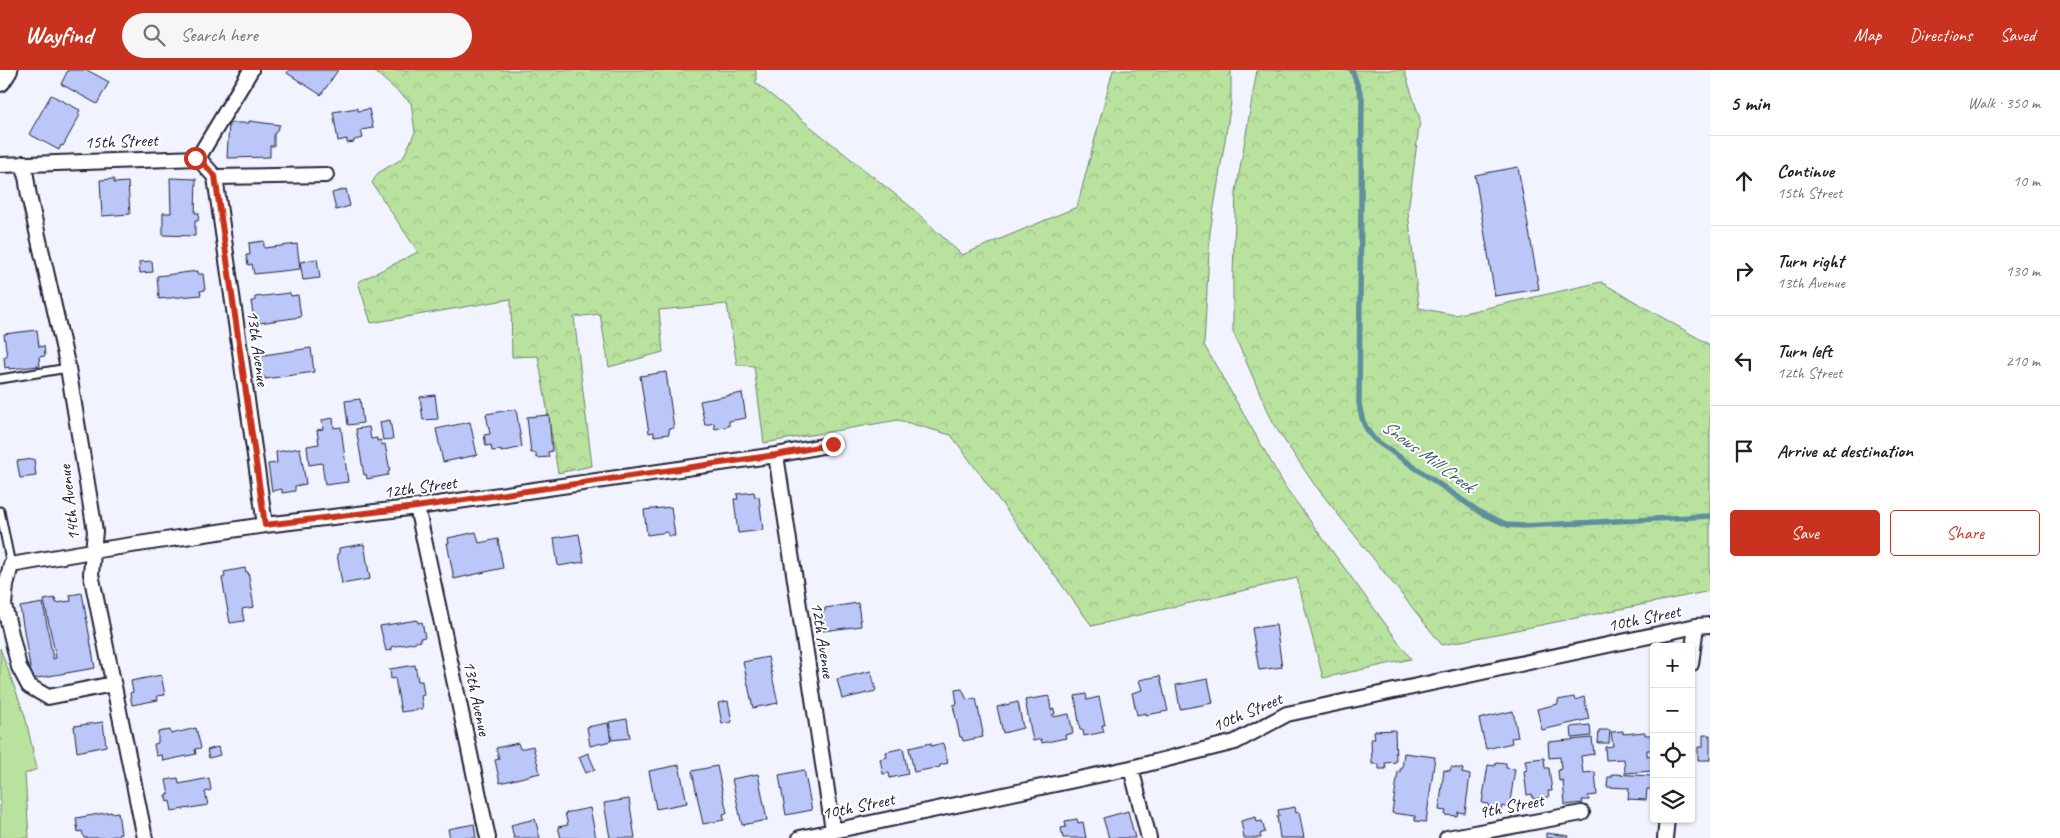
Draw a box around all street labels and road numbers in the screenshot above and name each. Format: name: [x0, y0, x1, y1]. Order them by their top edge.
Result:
street label: 15th Street: [84, 129, 160, 153]
street label: 13th Avenue: [242, 309, 274, 388]
street label: 14th Avenue: [53, 463, 85, 542]
street label: 12th Street: [382, 471, 460, 503]
street label: 10th Street: [1606, 599, 1684, 636]
street label: 12th Avenue: [806, 601, 840, 680]
street label: 13th Avenue: [458, 658, 496, 739]
street label: 10th Street: [1209, 687, 1287, 736]
street label: 10th Street: [820, 787, 898, 824]
street label: 9th Street: [1477, 789, 1547, 823]

